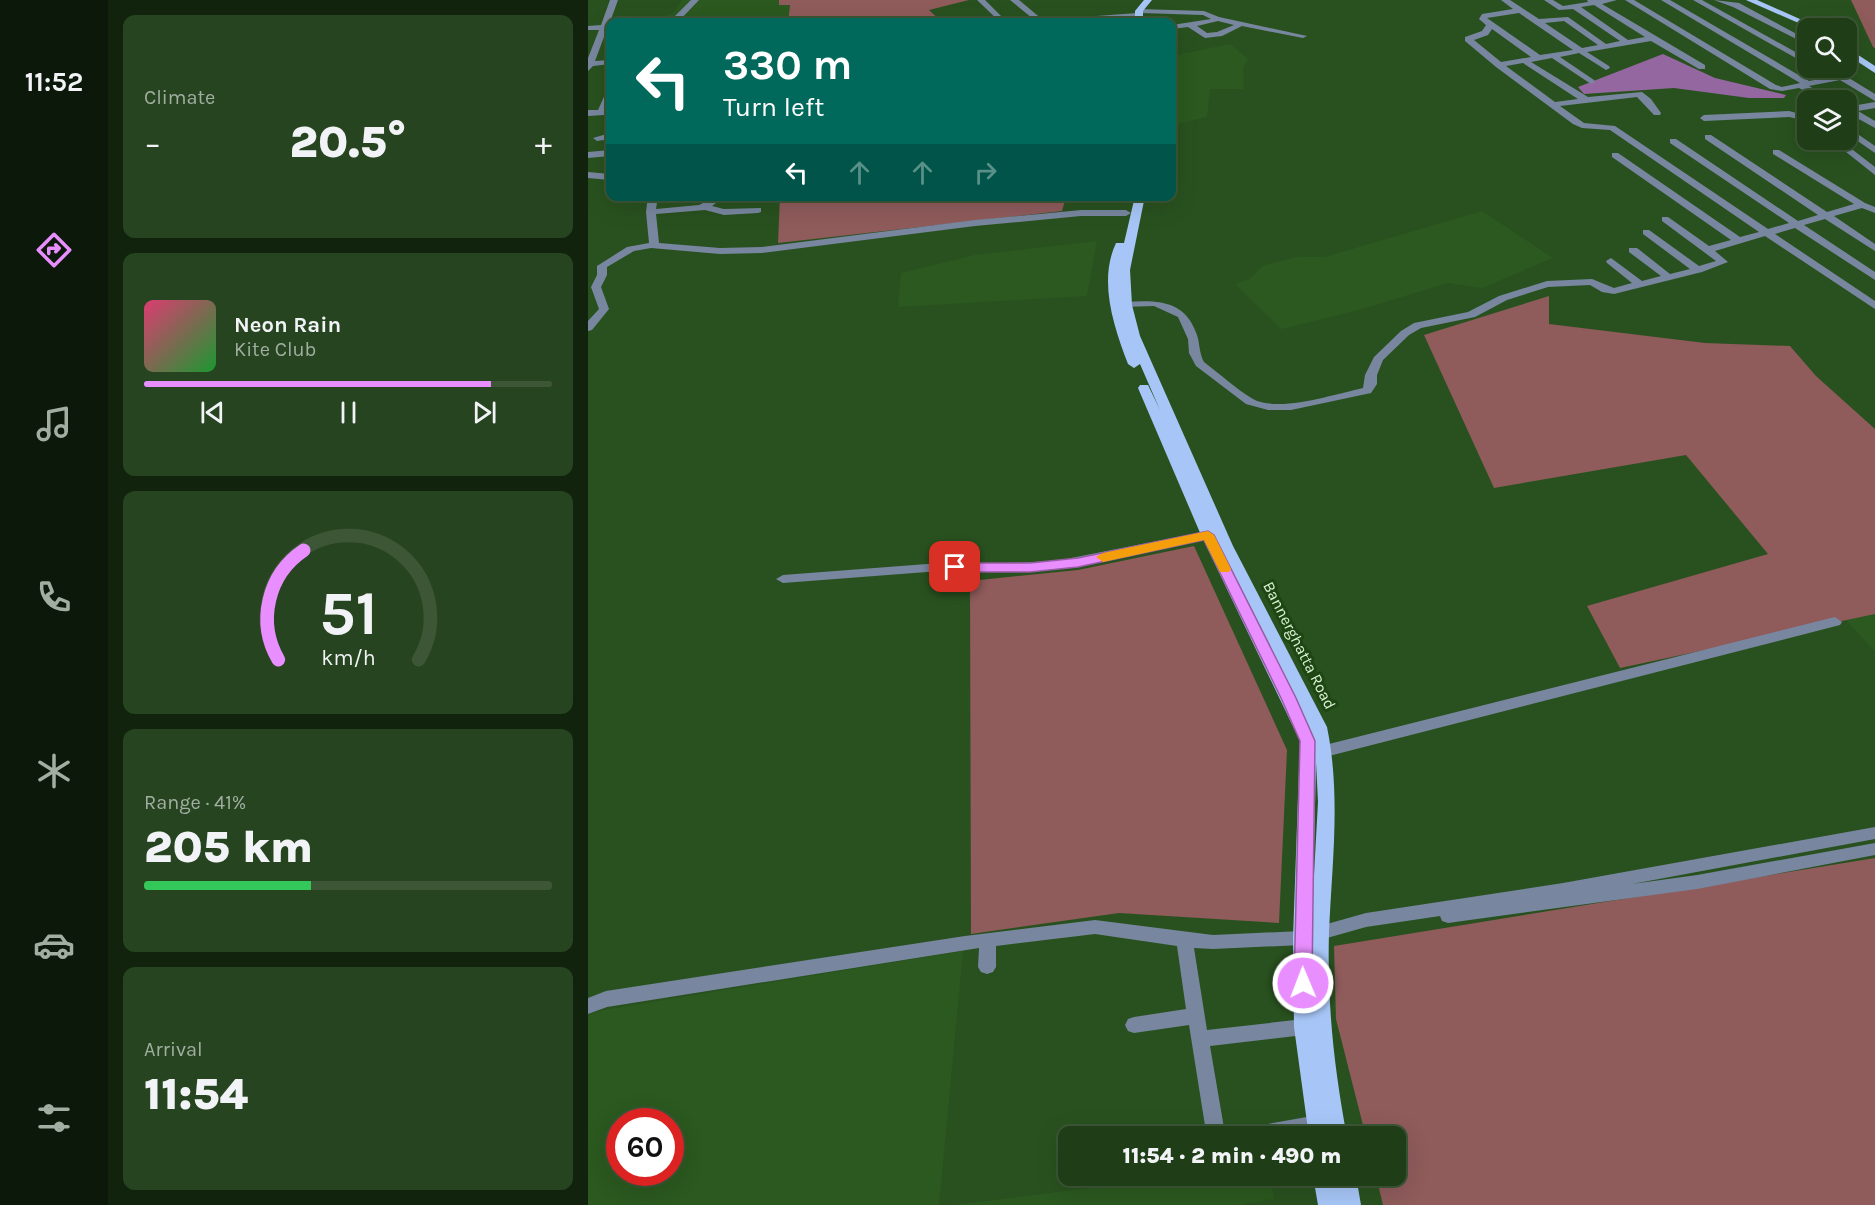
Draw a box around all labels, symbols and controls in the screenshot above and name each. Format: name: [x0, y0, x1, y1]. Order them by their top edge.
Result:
map controls: [1797, 18, 1857, 150]
button: search: [1797, 18, 1857, 78]
text: 330 m: [723, 40, 852, 90]
icon: left: [624, 42, 702, 120]
text: 11:52: [25, 66, 83, 98]
text: Climate: [144, 86, 215, 109]
button: layers: [1797, 90, 1857, 150]
text: Turn left: [723, 91, 824, 123]
text: 20.5°: [290, 116, 406, 168]
text: −: [144, 124, 161, 162]
text: +: [535, 124, 552, 162]
icon: left: [780, 156, 813, 189]
icon: ahead: [843, 156, 876, 189]
icon: ahead: [906, 156, 939, 189]
icon: right: [969, 156, 1002, 189]
icon: directions: [33, 229, 75, 271]
text: Neon Rain: [234, 312, 341, 338]
text: Kite Club: [234, 338, 316, 361]
icon: previous: [196, 396, 229, 429]
icon: pause: [332, 396, 365, 429]
icon: next: [468, 396, 501, 429]
icon: music: [33, 403, 75, 445]
pin: [929, 541, 980, 592]
icon: arrive: [938, 550, 971, 583]
icon: phone: [33, 576, 75, 618]
text: 51: [319, 577, 377, 650]
street label: Bannerghatta Road: [1259, 578, 1340, 712]
text: km/h: [321, 645, 375, 670]
icon: climate: [33, 750, 75, 792]
text: Range · 41%: [144, 791, 246, 814]
text: 205 km: [144, 821, 313, 873]
icon: car: [33, 924, 75, 966]
position arrow: [1271, 951, 1335, 1015]
text: Arrival: [144, 1038, 203, 1061]
text: 11:54: [144, 1068, 248, 1120]
icon: filters: [33, 1097, 75, 1139]
speed limit sign: 60: [606, 1108, 684, 1186]
text: 11:54 · 2 min · 490 m: [1123, 1143, 1341, 1169]

